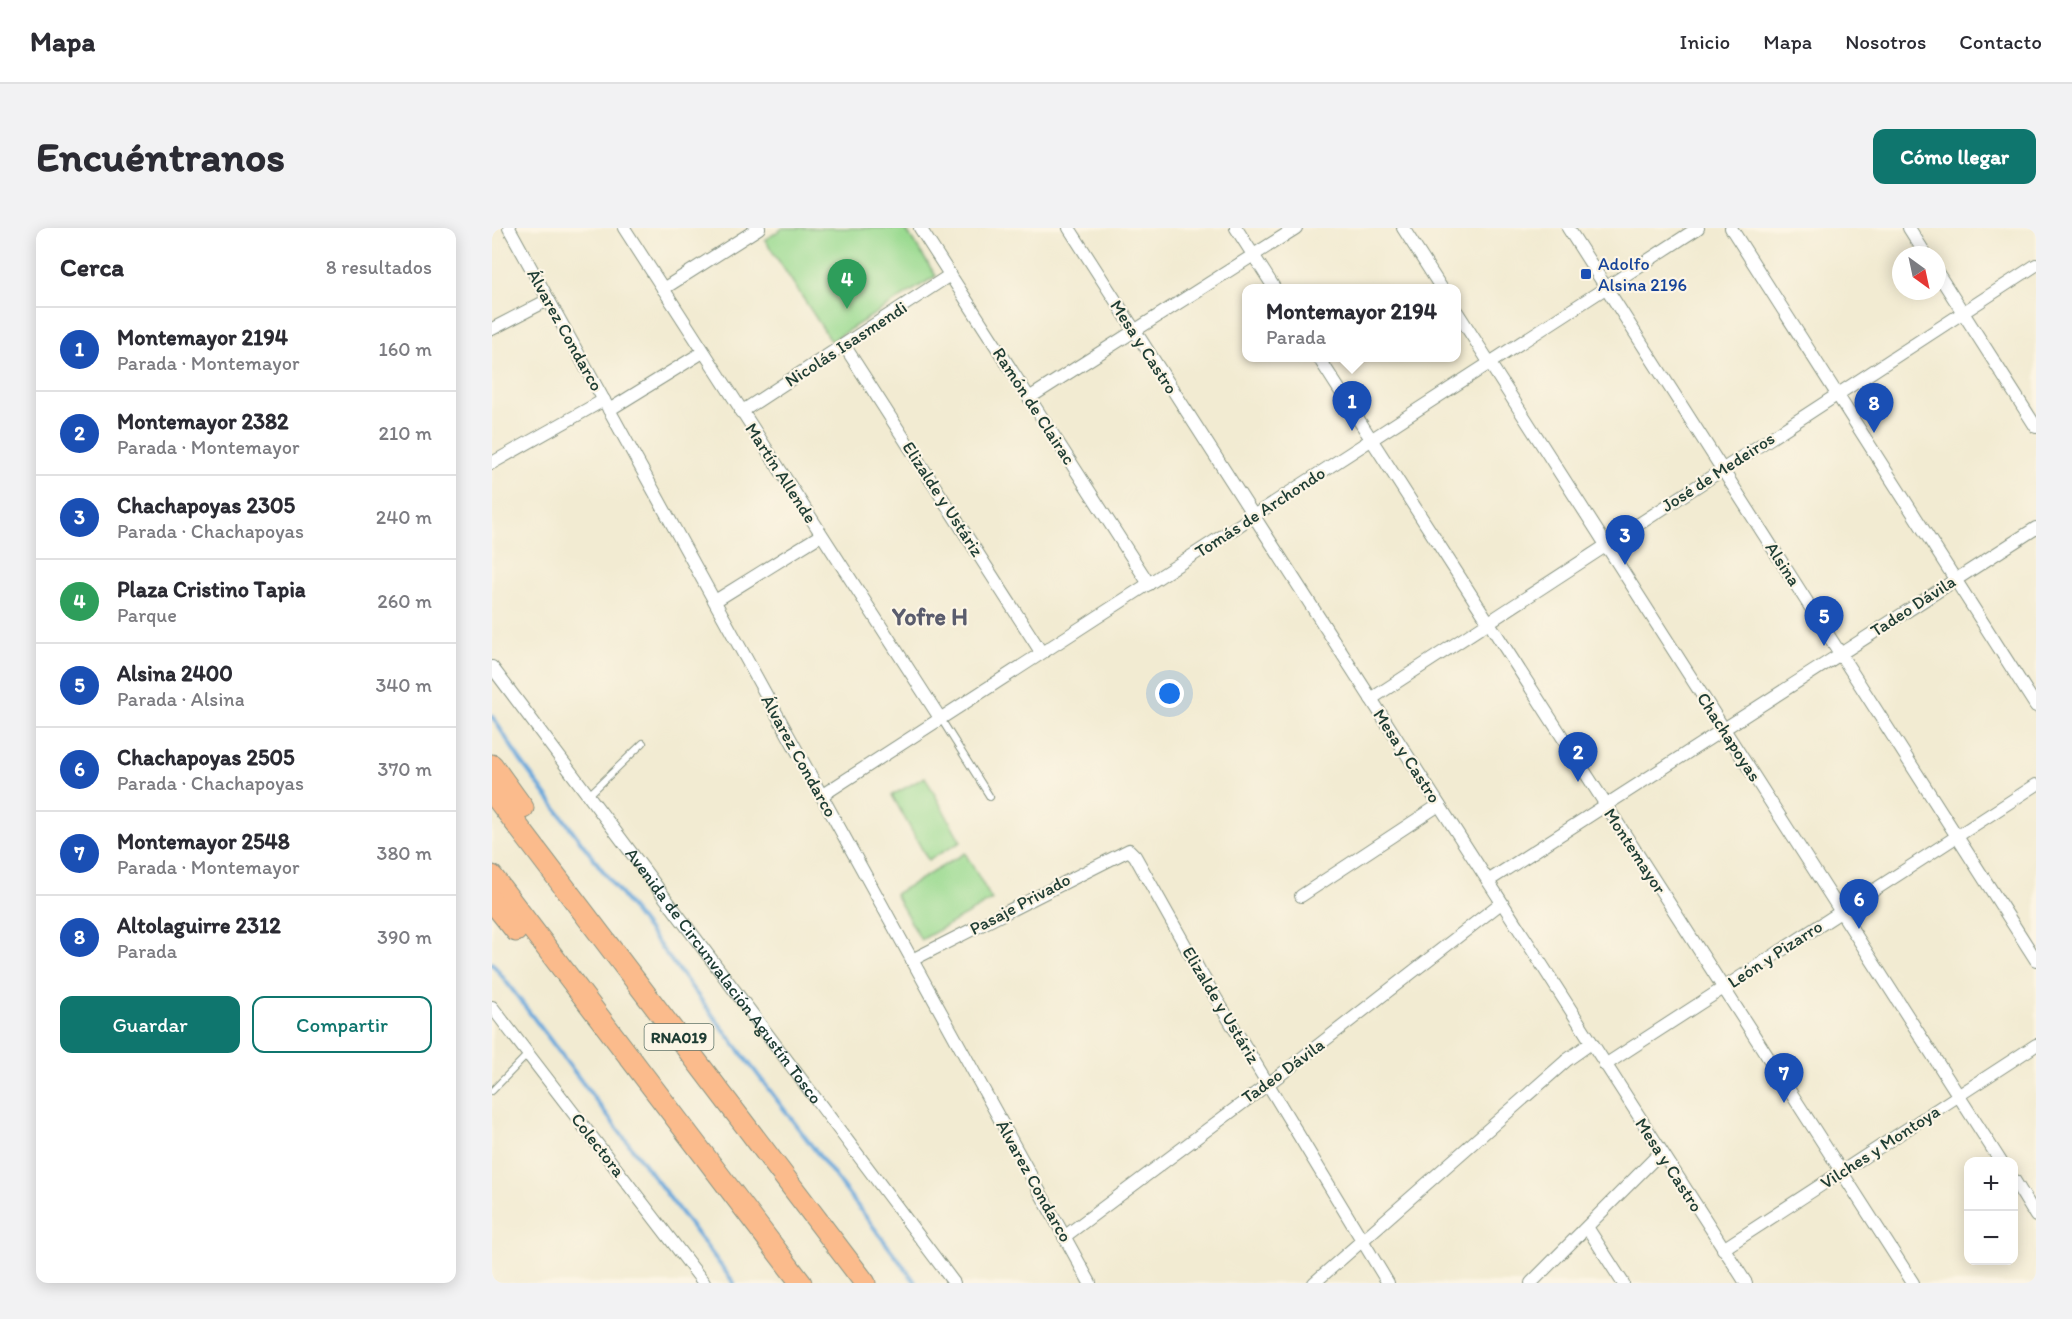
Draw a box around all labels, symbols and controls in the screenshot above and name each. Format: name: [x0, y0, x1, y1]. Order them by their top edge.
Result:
text: Mapa: [30, 24, 95, 58]
text: Inicio: [1680, 29, 1730, 54]
text: Mapa: [1763, 29, 1812, 54]
text: Nosotros: [1845, 29, 1926, 54]
text: Contacto: [1959, 29, 2042, 54]
button: Cómo llegar: [1873, 129, 2036, 184]
text: Encuéntranos: [36, 131, 285, 182]
north arrow: [1892, 246, 1946, 300]
text: Cerca: [60, 251, 124, 283]
place label: Adolfo Alsina 2196: [1598, 253, 1687, 296]
text: 8 resultados: [326, 255, 432, 279]
pin: 4: [828, 260, 866, 309]
street label: Álvarez Condarco: [522, 265, 608, 395]
marker: Adolfo Alsina 2196: [1579, 267, 1593, 281]
popup: [1242, 284, 1461, 362]
street label: Nicolás Isasmendi: [781, 296, 911, 392]
street label: Mesa y Castro: [1105, 296, 1183, 398]
text: Montemayor 2194: [1266, 298, 1437, 325]
text: Montemayor 2194: [117, 324, 288, 351]
text: Parada: [1266, 325, 1326, 349]
text: 1: [75, 337, 84, 361]
text: 160 m: [379, 337, 432, 361]
street label: Ramón de Clairac: [988, 343, 1080, 469]
text: Parada · Montemayor: [117, 351, 299, 375]
pin: 1: [1332, 382, 1372, 431]
pin: 8: [1854, 384, 1894, 433]
text: Montemayor 2382: [117, 408, 289, 435]
street label: Martín Allende: [740, 419, 822, 527]
text: 2: [74, 421, 85, 445]
text: 210 m: [379, 421, 432, 445]
street label: José de Medeiros: [1657, 427, 1779, 517]
text: Parada · Montemayor: [117, 435, 299, 459]
street label: Elizalde y Ustáriz: [898, 437, 989, 561]
street label: Tomás de Archondo: [1191, 462, 1329, 562]
text: Chachapoyas 2305: [117, 492, 295, 519]
text: 3: [74, 505, 85, 529]
text: 240 m: [376, 505, 432, 529]
pin: 3: [1606, 516, 1644, 565]
text: Parada · Chachapoyas: [117, 519, 304, 543]
street label: Alsina: [1761, 538, 1805, 590]
street label: Tadeo Dávila: [1866, 570, 1960, 642]
text: Plaza Cristino Tapia: [117, 576, 306, 603]
text: 4: [73, 589, 86, 613]
text: 260 m: [377, 589, 432, 613]
pin: 5: [1804, 596, 1844, 646]
district label: Yofre H: [891, 602, 968, 631]
text: Parque: [117, 603, 177, 627]
text: Alsina 2400: [117, 660, 233, 687]
text: 5: [74, 673, 85, 697]
text: 340 m: [375, 673, 432, 697]
your location: [1155, 679, 1184, 708]
text: Parada · Alsina: [117, 687, 245, 711]
street label: Chachapoyas: [1692, 688, 1766, 786]
street label: Álvarez Condarco: [756, 691, 842, 821]
street label: Mesa y Castro: [1368, 705, 1446, 807]
pin: 2: [1558, 732, 1598, 782]
text: Chachapoyas 2505: [117, 744, 295, 771]
text: 6: [74, 757, 85, 781]
text: 370 m: [378, 757, 432, 781]
text: Parada · Chachapoyas: [117, 771, 304, 795]
street label: Montemayor: [1599, 804, 1671, 898]
text: Montemayor 2548: [117, 828, 290, 855]
text: 7: [75, 841, 84, 865]
text: 380 m: [377, 841, 432, 865]
street label: Avenida de Circunvalación Agustín Tosco: [620, 843, 827, 1108]
text: Parada · Montemayor: [117, 855, 299, 879]
street label: Pasaje Privado: [966, 868, 1074, 940]
pin: 6: [1840, 880, 1878, 929]
text: Altolaguirre 2312: [117, 912, 281, 939]
street label: León y Pizarro: [1723, 915, 1827, 993]
text: 8: [74, 925, 85, 949]
text: 390 m: [377, 925, 432, 949]
text: Parada: [117, 939, 177, 963]
street label: Elizalde y Ustáriz: [1177, 942, 1265, 1068]
button: Guardar: [60, 996, 240, 1053]
button: Compartir: [252, 996, 432, 1053]
road number: RNA019: [644, 1024, 714, 1050]
street label: Tadeo Dávila: [1237, 1034, 1329, 1108]
pin: 7: [1764, 1054, 1804, 1103]
street label: Vilches y Montoya: [1816, 1100, 1944, 1194]
street label: Colectora: [566, 1109, 630, 1182]
street label: Mesa y Castro: [1630, 1114, 1708, 1216]
street label: Álvarez Condarco: [991, 1116, 1077, 1246]
map controls: [1964, 1157, 2018, 1265]
button: +: [1964, 1157, 2018, 1211]
button: −: [1964, 1211, 2018, 1265]

